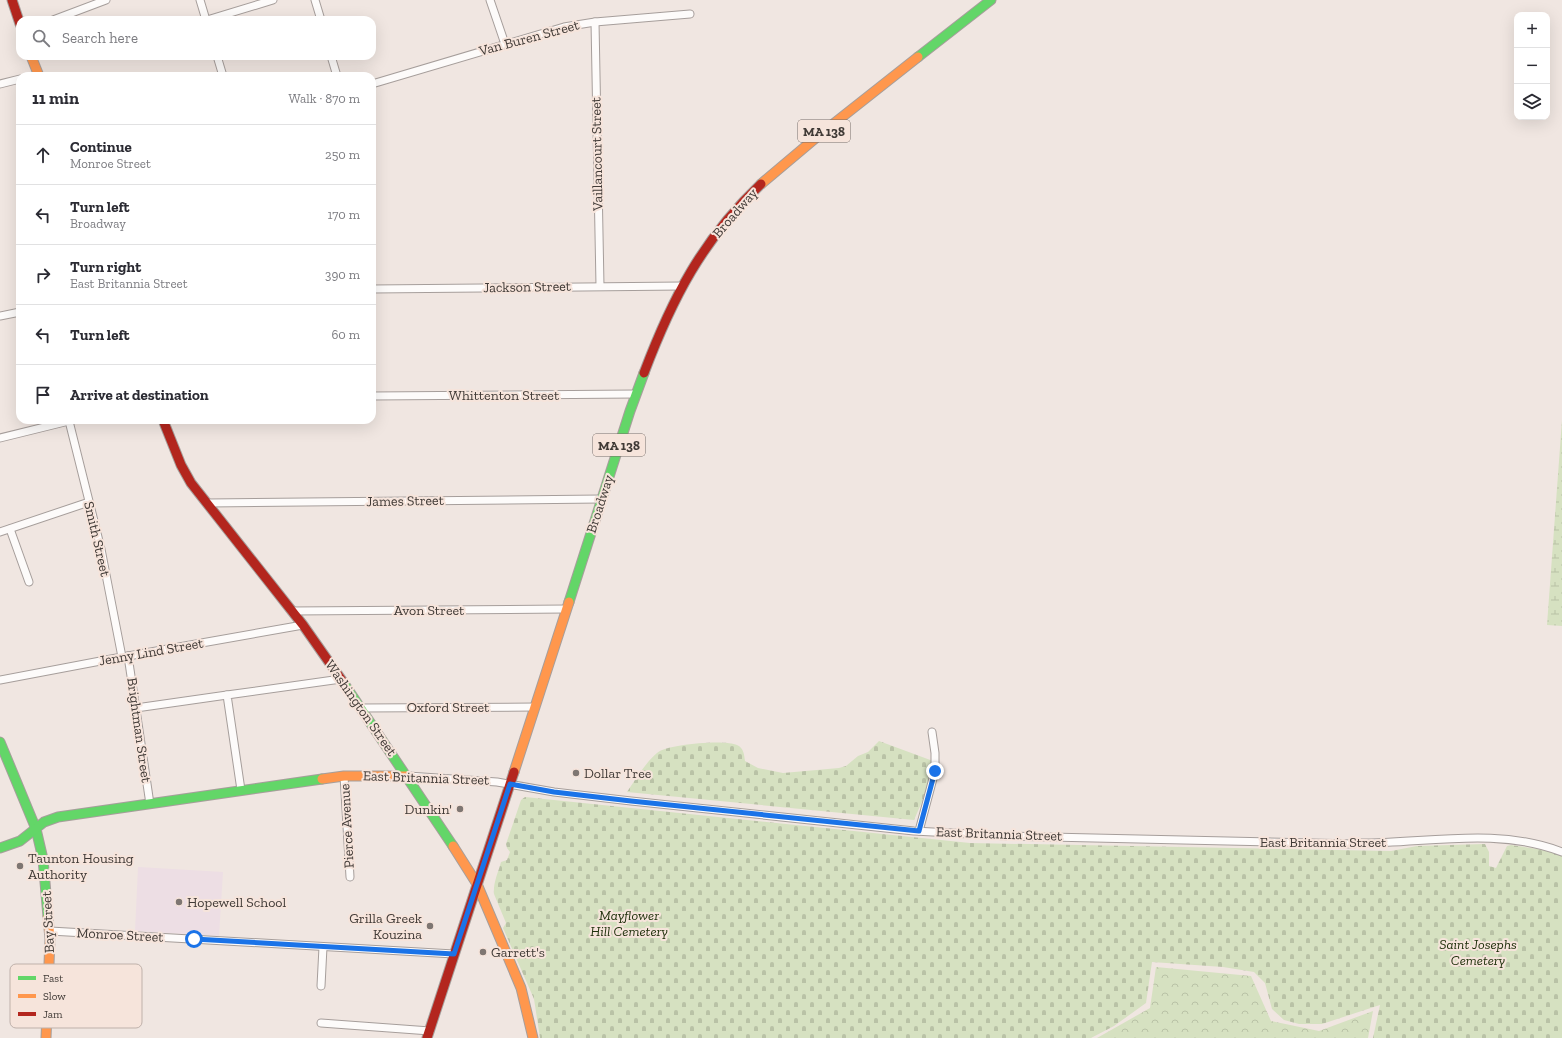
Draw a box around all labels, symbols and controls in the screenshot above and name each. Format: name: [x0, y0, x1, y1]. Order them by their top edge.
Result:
map controls: [1514, 12, 1550, 120]
button: +: [1514, 12, 1550, 48]
search box: [16, 16, 376, 60]
street label: Van Buren Street: [476, 16, 582, 60]
icon: search: [30, 27, 52, 49]
text: Search here: [62, 29, 138, 47]
button: −: [1514, 48, 1550, 84]
button: layers: [1514, 84, 1550, 120]
text: 11 min: [32, 88, 79, 108]
text: Walk · 870 m: [288, 91, 360, 106]
street label: Vaillancourt Street: [587, 96, 607, 212]
road number: MA 138: [798, 120, 850, 142]
text: Continue: [70, 138, 132, 156]
icon: ahead: [32, 144, 54, 166]
text: 250 m: [325, 147, 360, 162]
text: Monroe Street: [70, 156, 151, 171]
street label: Broadway: [709, 184, 762, 241]
text: Turn left: [70, 198, 130, 216]
icon: left: [32, 204, 54, 226]
text: 170 m: [327, 207, 360, 222]
text: Broadway: [70, 216, 126, 231]
text: Turn right: [70, 258, 141, 276]
icon: right: [32, 264, 54, 286]
text: 390 m: [325, 267, 360, 282]
text: East Britannia Street: [70, 276, 187, 291]
street label: Jackson Street: [483, 278, 572, 296]
icon: left: [32, 324, 54, 346]
text: Turn left: [70, 326, 130, 344]
text: 60 m: [331, 327, 360, 342]
icon: arrive: [32, 384, 54, 406]
text: Arrive at destination: [70, 386, 209, 404]
street label: Whittenton Street: [449, 387, 560, 404]
road number: MA 138: [593, 434, 645, 456]
street label: Broadway: [583, 472, 618, 535]
street label: James Street: [366, 492, 445, 510]
street label: Smith Street: [80, 500, 114, 579]
street label: Avon Street: [394, 602, 465, 619]
street label: Jenny Lind Street: [97, 634, 205, 670]
street label: Washington Street: [322, 657, 401, 760]
street label: Brightman Street: [123, 676, 155, 784]
street label: Oxford Street: [407, 699, 490, 716]
route end: [926, 762, 944, 780]
place label: Dollar Tree: [584, 765, 652, 782]
street label: East Britannia Street: [362, 767, 490, 789]
marker: Dollar Tree: [571, 768, 581, 778]
street label: Pierce Avenue: [336, 783, 358, 869]
place label: Dunkin': [405, 801, 452, 818]
marker: Dunkin': [455, 804, 465, 814]
street label: East Britannia Street: [935, 823, 1063, 845]
street label: East Britannia Street: [1260, 834, 1387, 851]
place label: Taunton Housing Authority: [28, 850, 134, 883]
marker: Taunton Housing Authority: [15, 861, 25, 871]
street label: Bay Street: [38, 890, 58, 953]
place label: Hopewell School: [187, 894, 286, 911]
marker: Hopewell School: [174, 897, 184, 907]
park label: Mayflower Hill Cemetery: [590, 907, 668, 940]
place label: Grilla Greek Kouzina: [349, 910, 423, 943]
marker: Grilla Greek Kouzina: [425, 921, 435, 931]
street label: Monroe Street: [76, 924, 165, 946]
route start: [185, 930, 203, 948]
park label: Saint Josephs Cemetery: [1439, 936, 1517, 969]
place label: Garrett's: [491, 944, 545, 961]
marker: Garrett's: [478, 947, 488, 957]
legend: [10, 964, 142, 1028]
text: Fast: [43, 972, 64, 985]
text: Slow: [43, 990, 66, 1003]
text: Jam: [43, 1008, 63, 1021]

